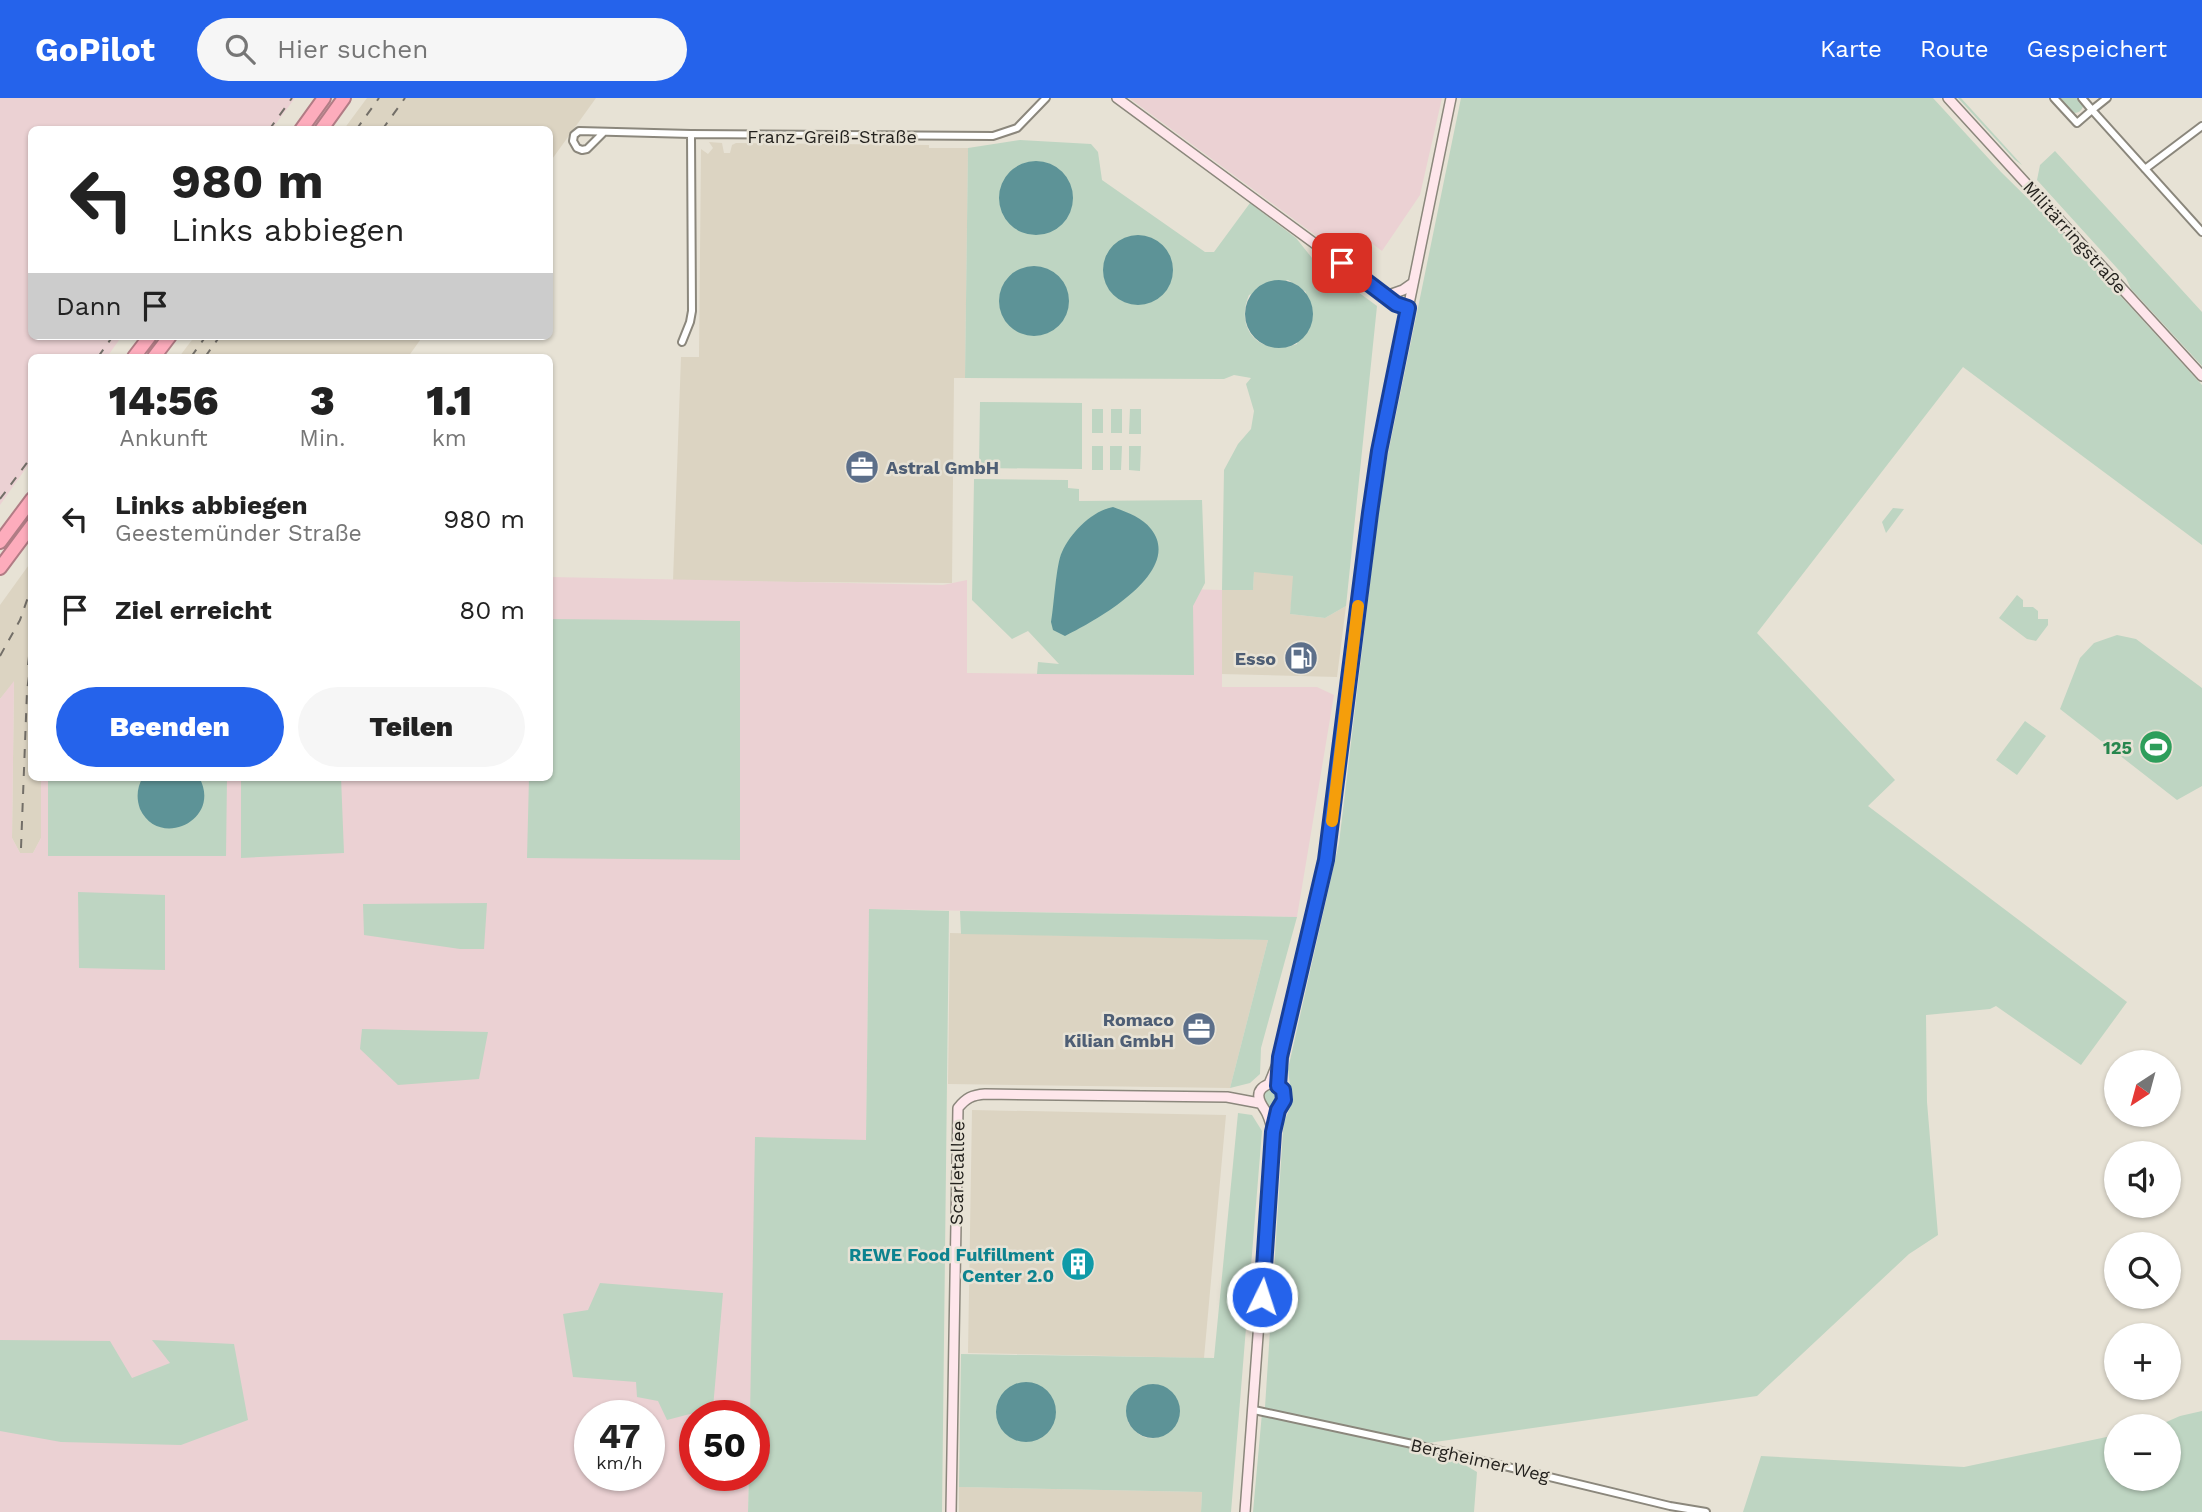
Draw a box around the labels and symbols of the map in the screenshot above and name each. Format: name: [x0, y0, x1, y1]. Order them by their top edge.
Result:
street label: Franz-Greiß-Straße: [747, 126, 917, 147]
street label: Militärringstraße: [2019, 176, 2131, 298]
pin: [1312, 233, 1372, 293]
office icon: Astral GmbH: [843, 448, 881, 486]
place label: Astral GmbH: [886, 457, 999, 478]
fuel station icon: Esso: [1282, 639, 1320, 677]
place label: Esso: [1235, 648, 1276, 669]
sports icon: 125: [2137, 728, 2175, 766]
place label: 125: [2103, 737, 2132, 758]
place label: Romaco Kilian GmbH: [1064, 1009, 1174, 1051]
office icon: Romaco Kilian GmbH: [1180, 1010, 1218, 1048]
north arrow: [2104, 1050, 2180, 1127]
street label: Scarletallee: [946, 1121, 968, 1225]
place label: REWE Food Fulfillment Center 2.0: [849, 1244, 1054, 1286]
building icon: REWE Food Fulfillment Center 2.0: [1059, 1245, 1097, 1283]
position arrow: [1225, 1260, 1299, 1334]
speed limit sign: 50: [679, 1400, 770, 1491]
street label: Bergheimer Weg: [1409, 1434, 1552, 1486]

